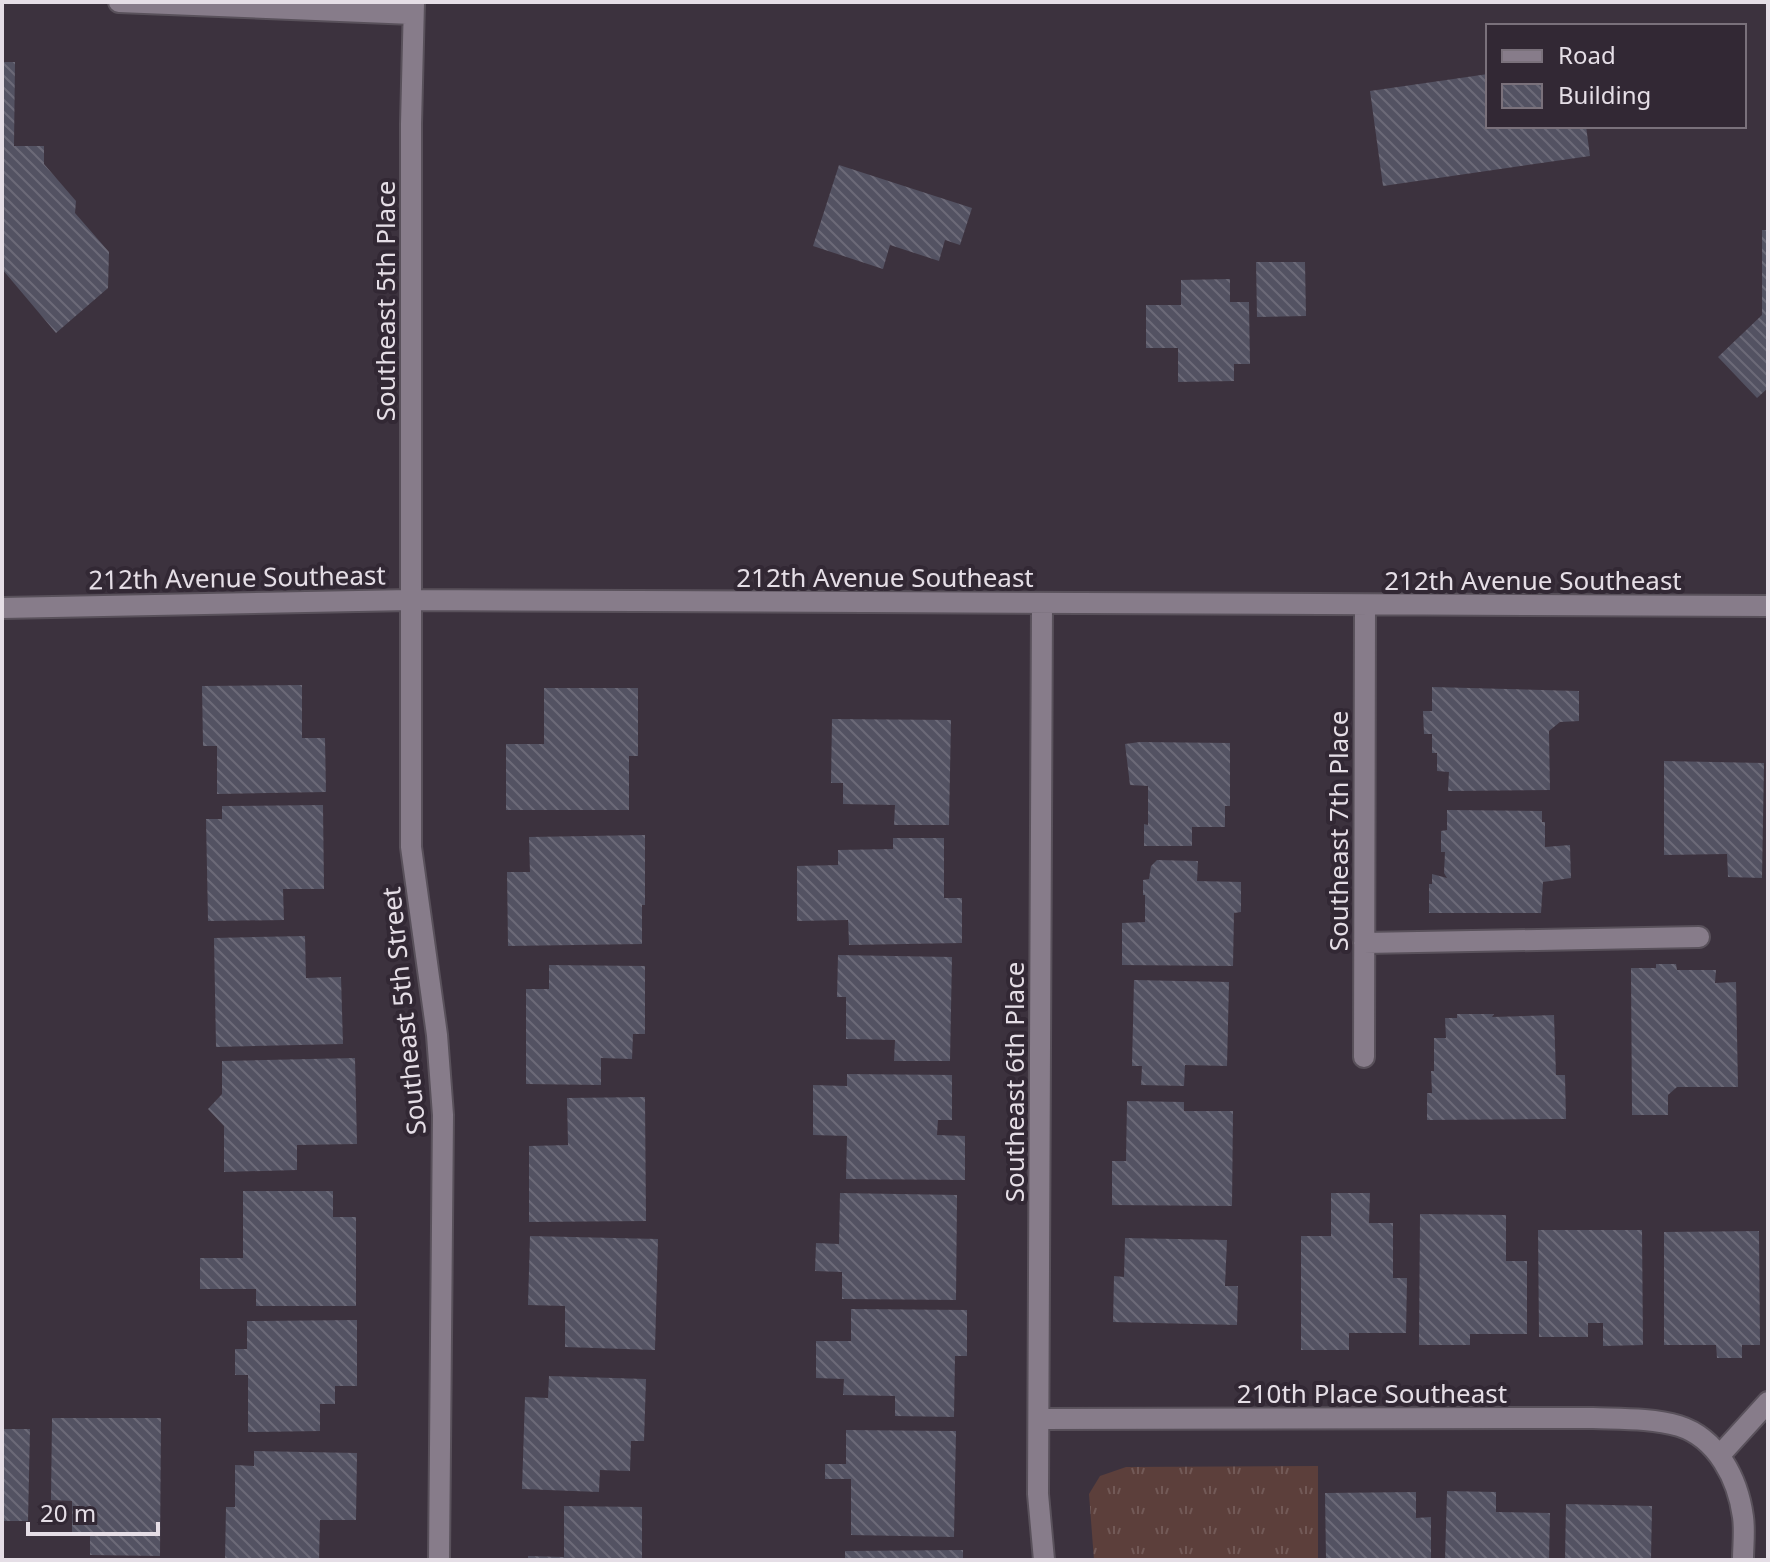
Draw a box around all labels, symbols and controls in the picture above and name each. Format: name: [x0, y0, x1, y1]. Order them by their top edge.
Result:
legend: [1486, 24, 1746, 128]
text: Road: [1558, 38, 1616, 71]
text: Building: [1558, 78, 1651, 111]
street label: Southeast 5th Place: [367, 181, 403, 421]
street label: 212th Avenue Southeast: [88, 556, 386, 598]
street label: 212th Avenue Southeast: [736, 559, 1034, 595]
street label: 212th Avenue Southeast: [1384, 562, 1682, 598]
street label: Southeast 7th Place: [1320, 711, 1356, 951]
street label: Southeast 5th Street: [372, 885, 434, 1137]
street label: Southeast 6th Place: [996, 962, 1032, 1202]
street label: 210th Place Southeast: [1237, 1375, 1507, 1411]
scale bar: [28, 1486, 158, 1536]
text: 20 m: [40, 1496, 96, 1529]

